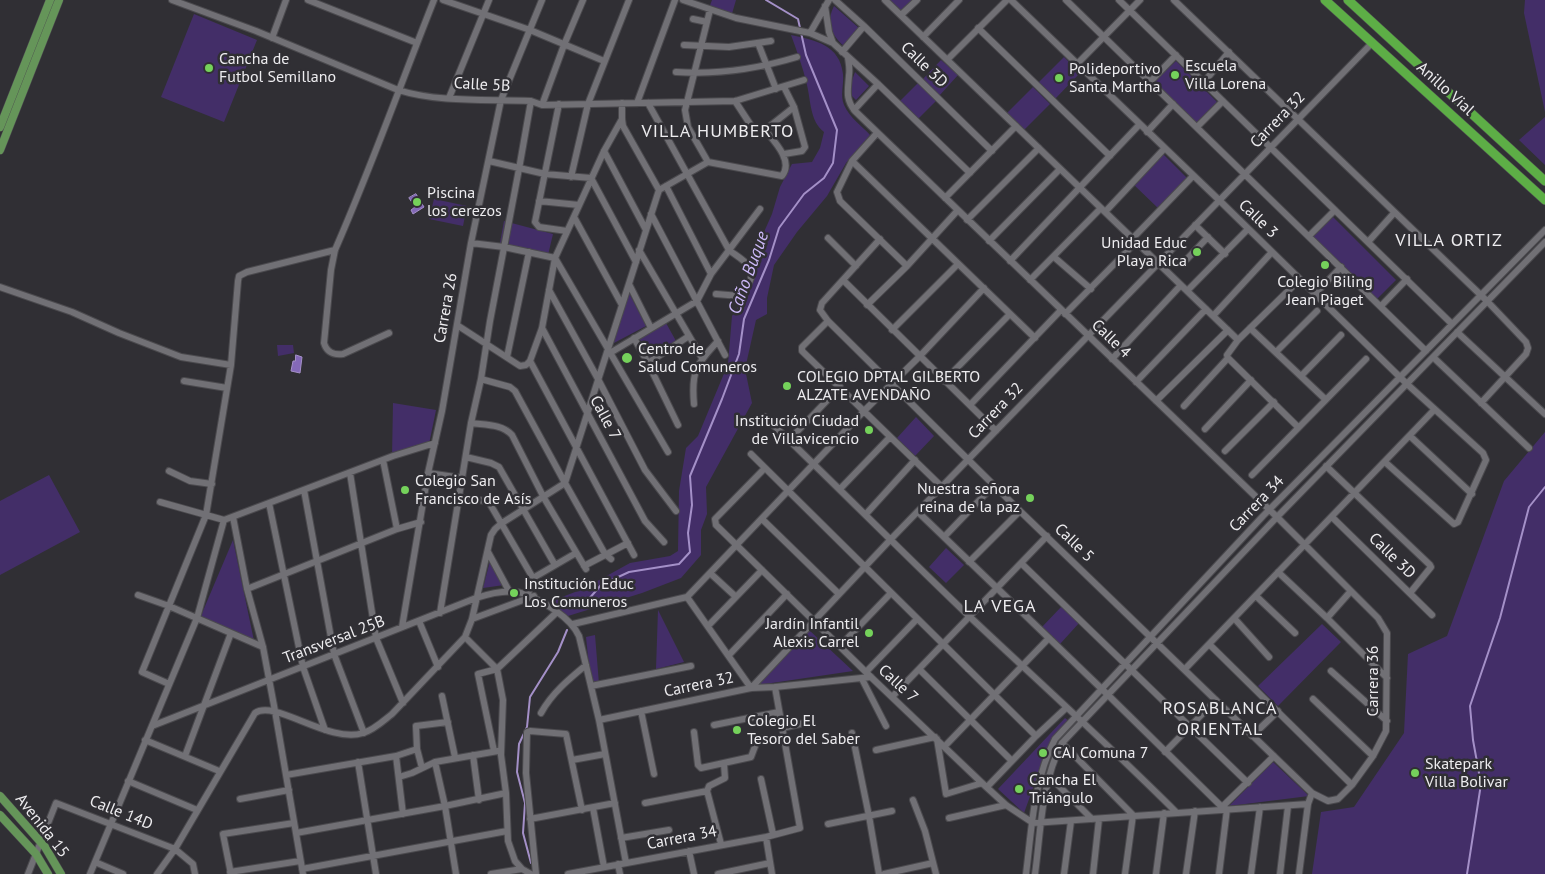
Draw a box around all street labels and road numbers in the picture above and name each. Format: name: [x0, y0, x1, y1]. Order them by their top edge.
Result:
street label: Calle 3D: [897, 38, 951, 92]
street label: Anillo Vial: [1412, 58, 1478, 120]
street label: Calle 5B: [453, 74, 511, 96]
street label: Carrera 32: [1246, 88, 1310, 152]
street label: Calle 3: [1234, 196, 1282, 242]
street label: Carrera 26: [430, 271, 462, 345]
street label: Calle 4: [1087, 316, 1135, 362]
street label: Carrera 32: [964, 379, 1028, 443]
street label: Calle 7: [585, 393, 625, 443]
street label: Carrera 34: [1225, 472, 1289, 536]
street label: Calle 5: [1050, 520, 1098, 566]
street label: Calle 3D: [1365, 529, 1419, 583]
street label: Transversal 25B: [280, 612, 388, 668]
street label: Carrera 36: [1363, 646, 1383, 716]
street label: Calle 7: [874, 661, 922, 707]
street label: Carrera 32: [662, 668, 736, 702]
street label: Avenida 15: [11, 790, 73, 862]
street label: Calle 14D: [87, 792, 155, 834]
street label: Carrera 34: [645, 822, 719, 854]

